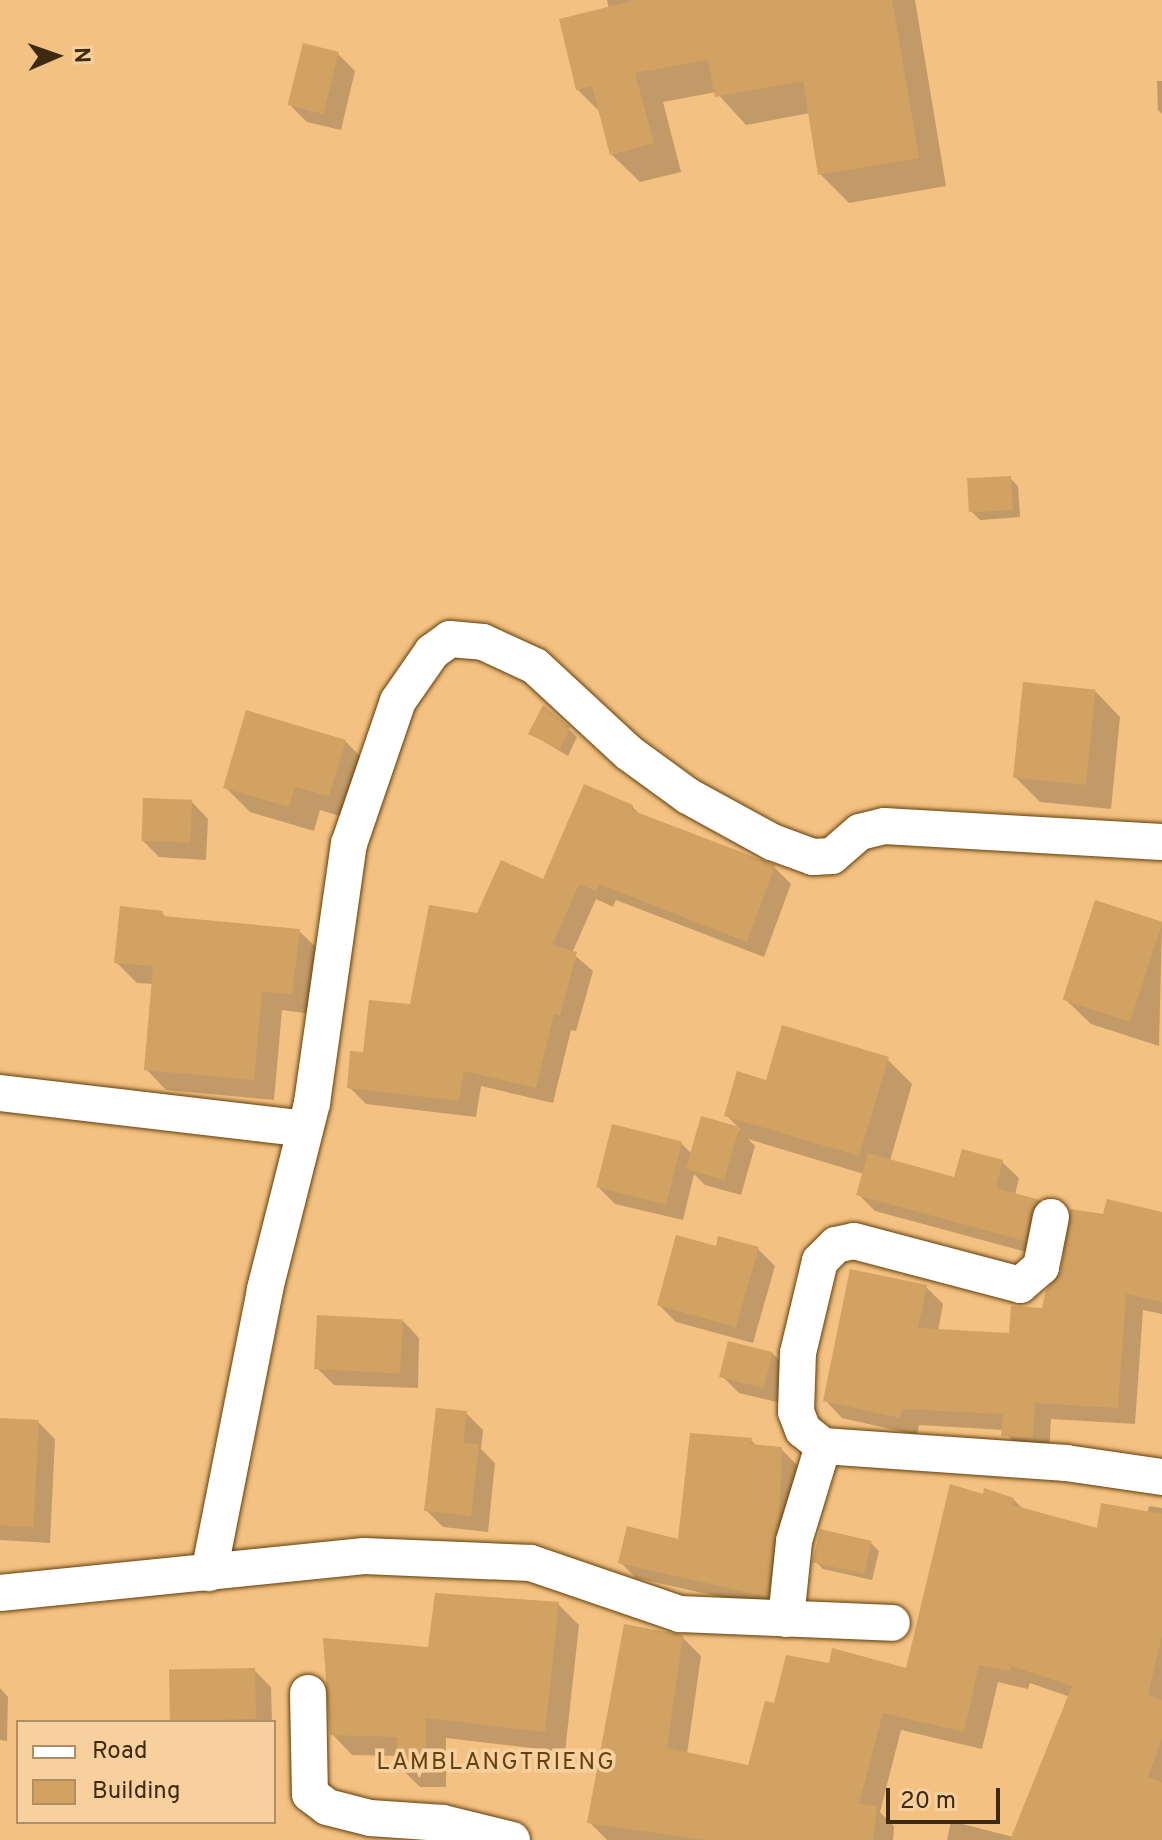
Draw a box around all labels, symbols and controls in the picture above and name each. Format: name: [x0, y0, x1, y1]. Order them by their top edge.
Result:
north arrow: [16, 16, 96, 96]
text: N: [67, 47, 94, 64]
legend: [16, 1720, 276, 1824]
text: Road: [92, 1737, 148, 1767]
district label: LAMBLANGTRIENG: [376, 1750, 616, 1778]
scale bar: [890, 1772, 1004, 1822]
text: Building: [92, 1777, 181, 1807]
text: 20 m: [900, 1787, 956, 1817]

